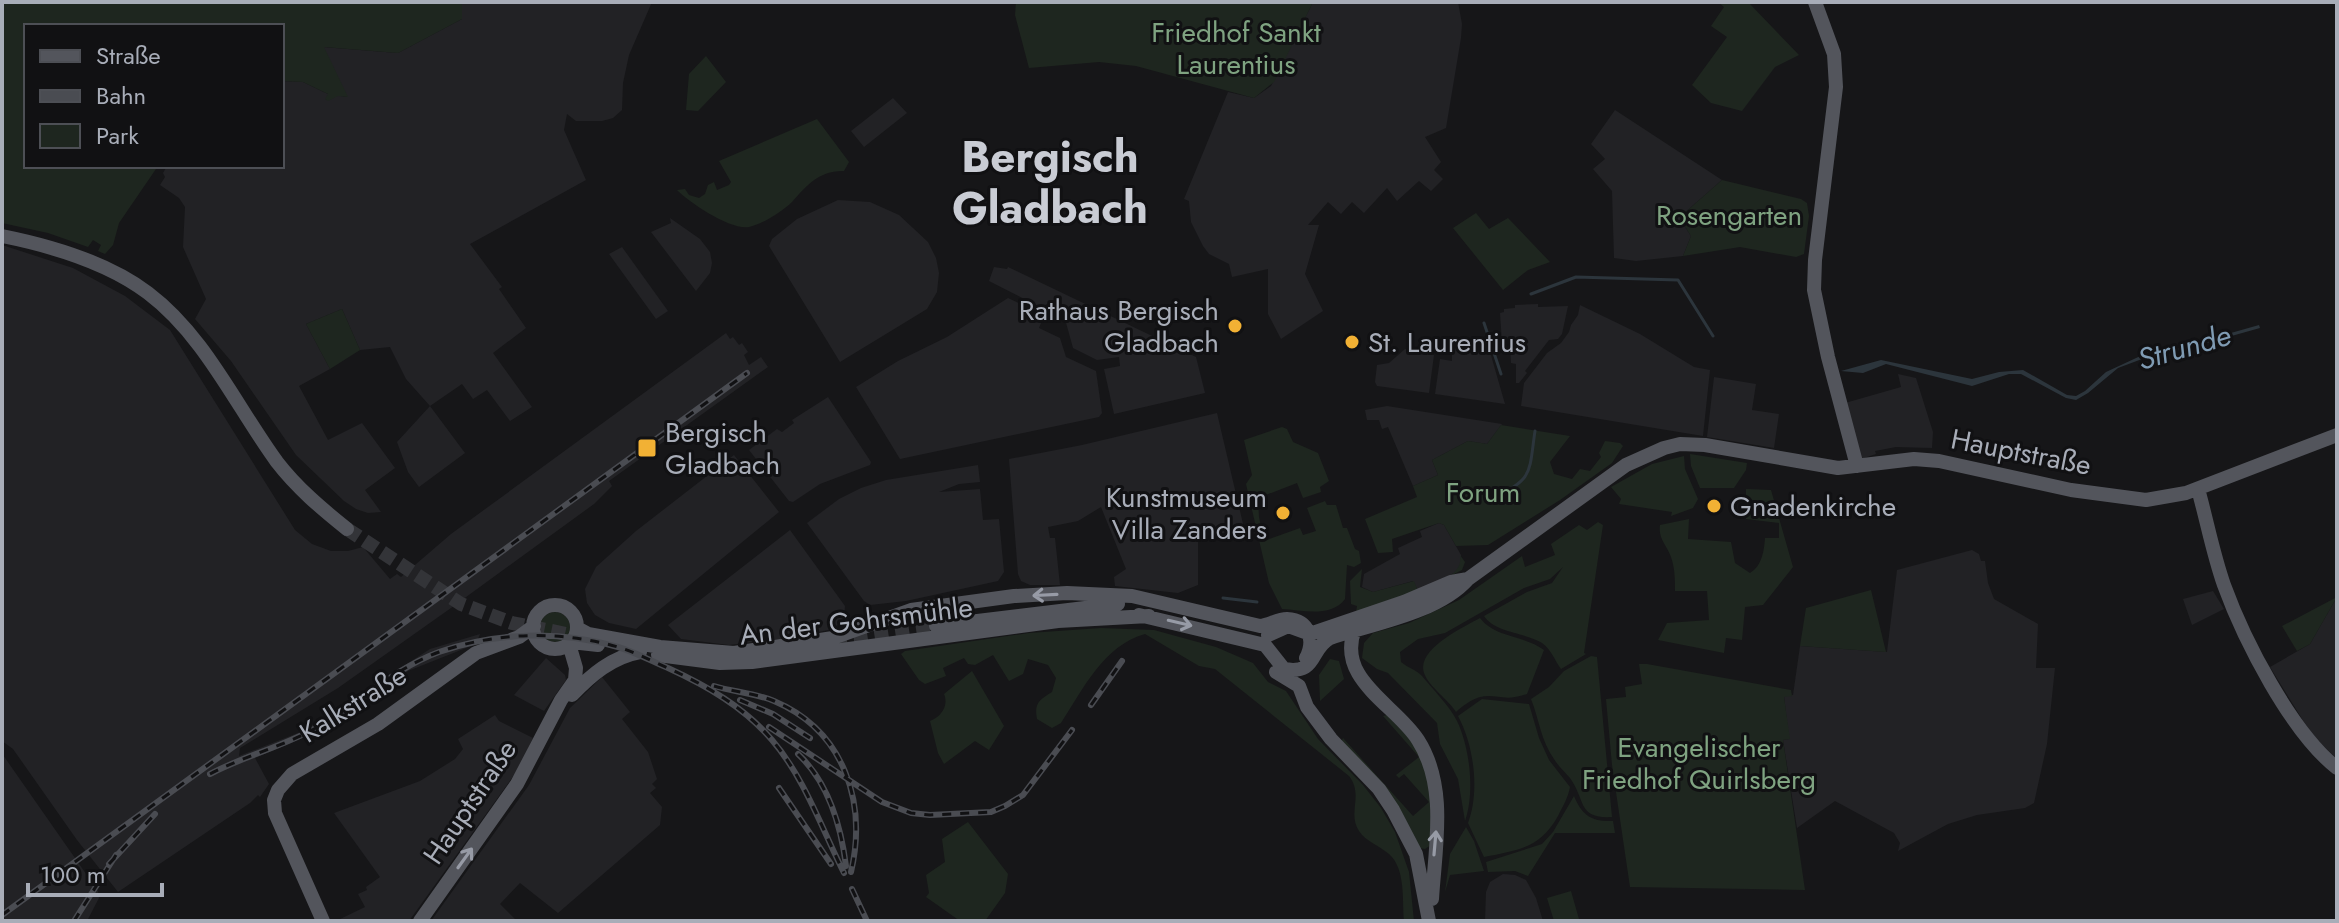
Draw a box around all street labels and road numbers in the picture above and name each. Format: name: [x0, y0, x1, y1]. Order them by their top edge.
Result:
street label: Hauptstraße: [1947, 418, 2095, 486]
street label: An der Gohrsmühle: [737, 586, 975, 656]
street label: Kalkstraße: [292, 655, 414, 753]
street label: Hauptstraße: [413, 732, 527, 872]

